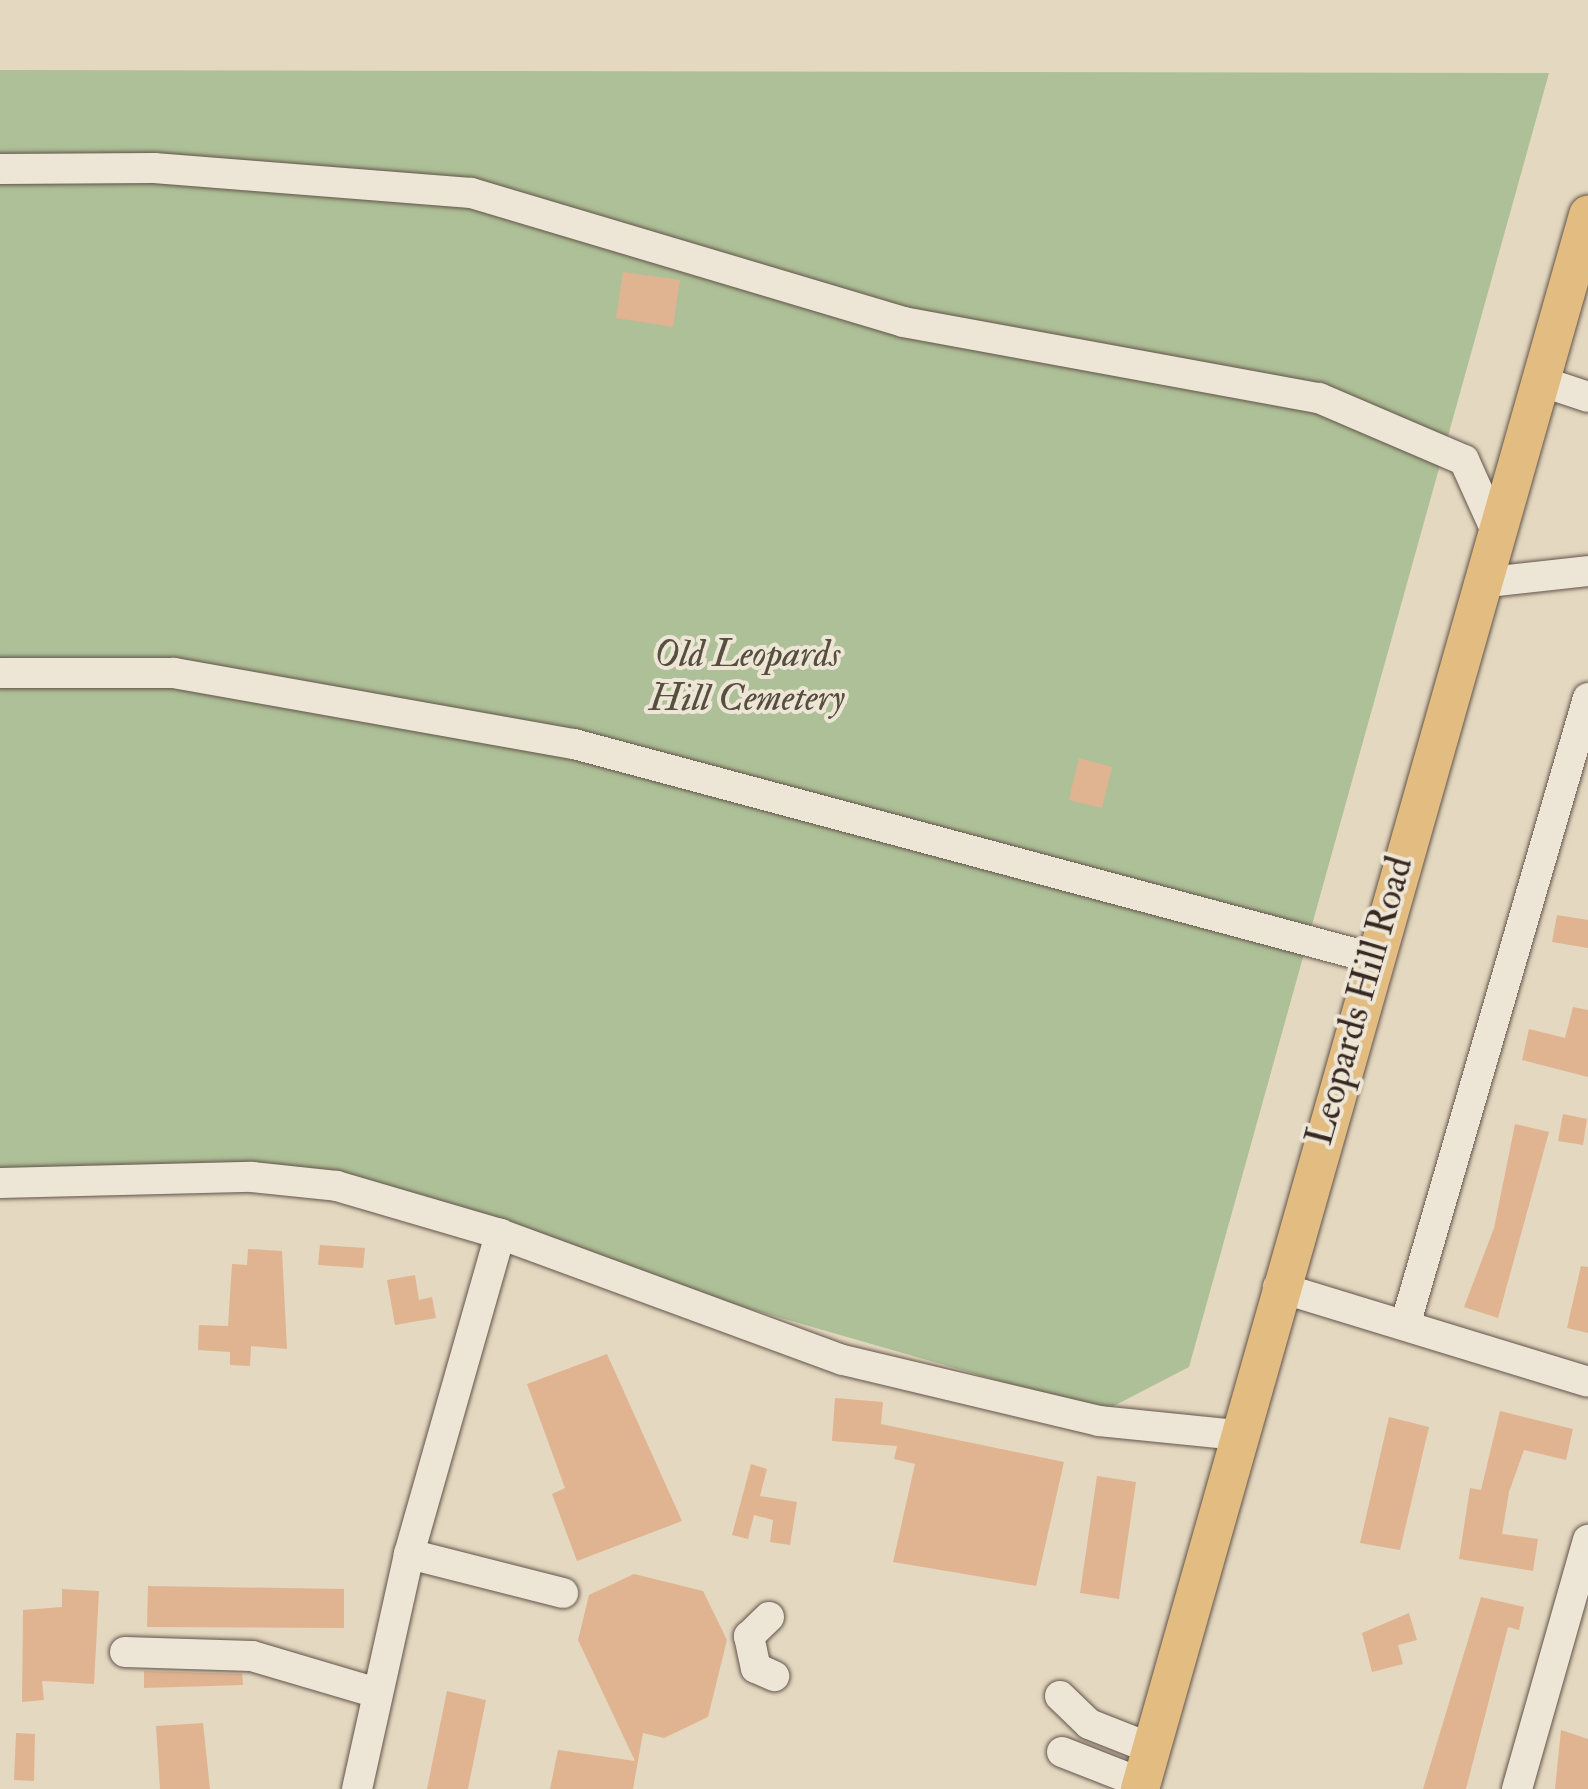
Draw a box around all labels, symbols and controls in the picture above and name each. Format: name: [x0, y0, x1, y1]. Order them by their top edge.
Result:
park label: Old Leopards Hill Cemetery: [649, 632, 845, 722]
street label: Leopards Hill Road: [1297, 851, 1423, 1151]

